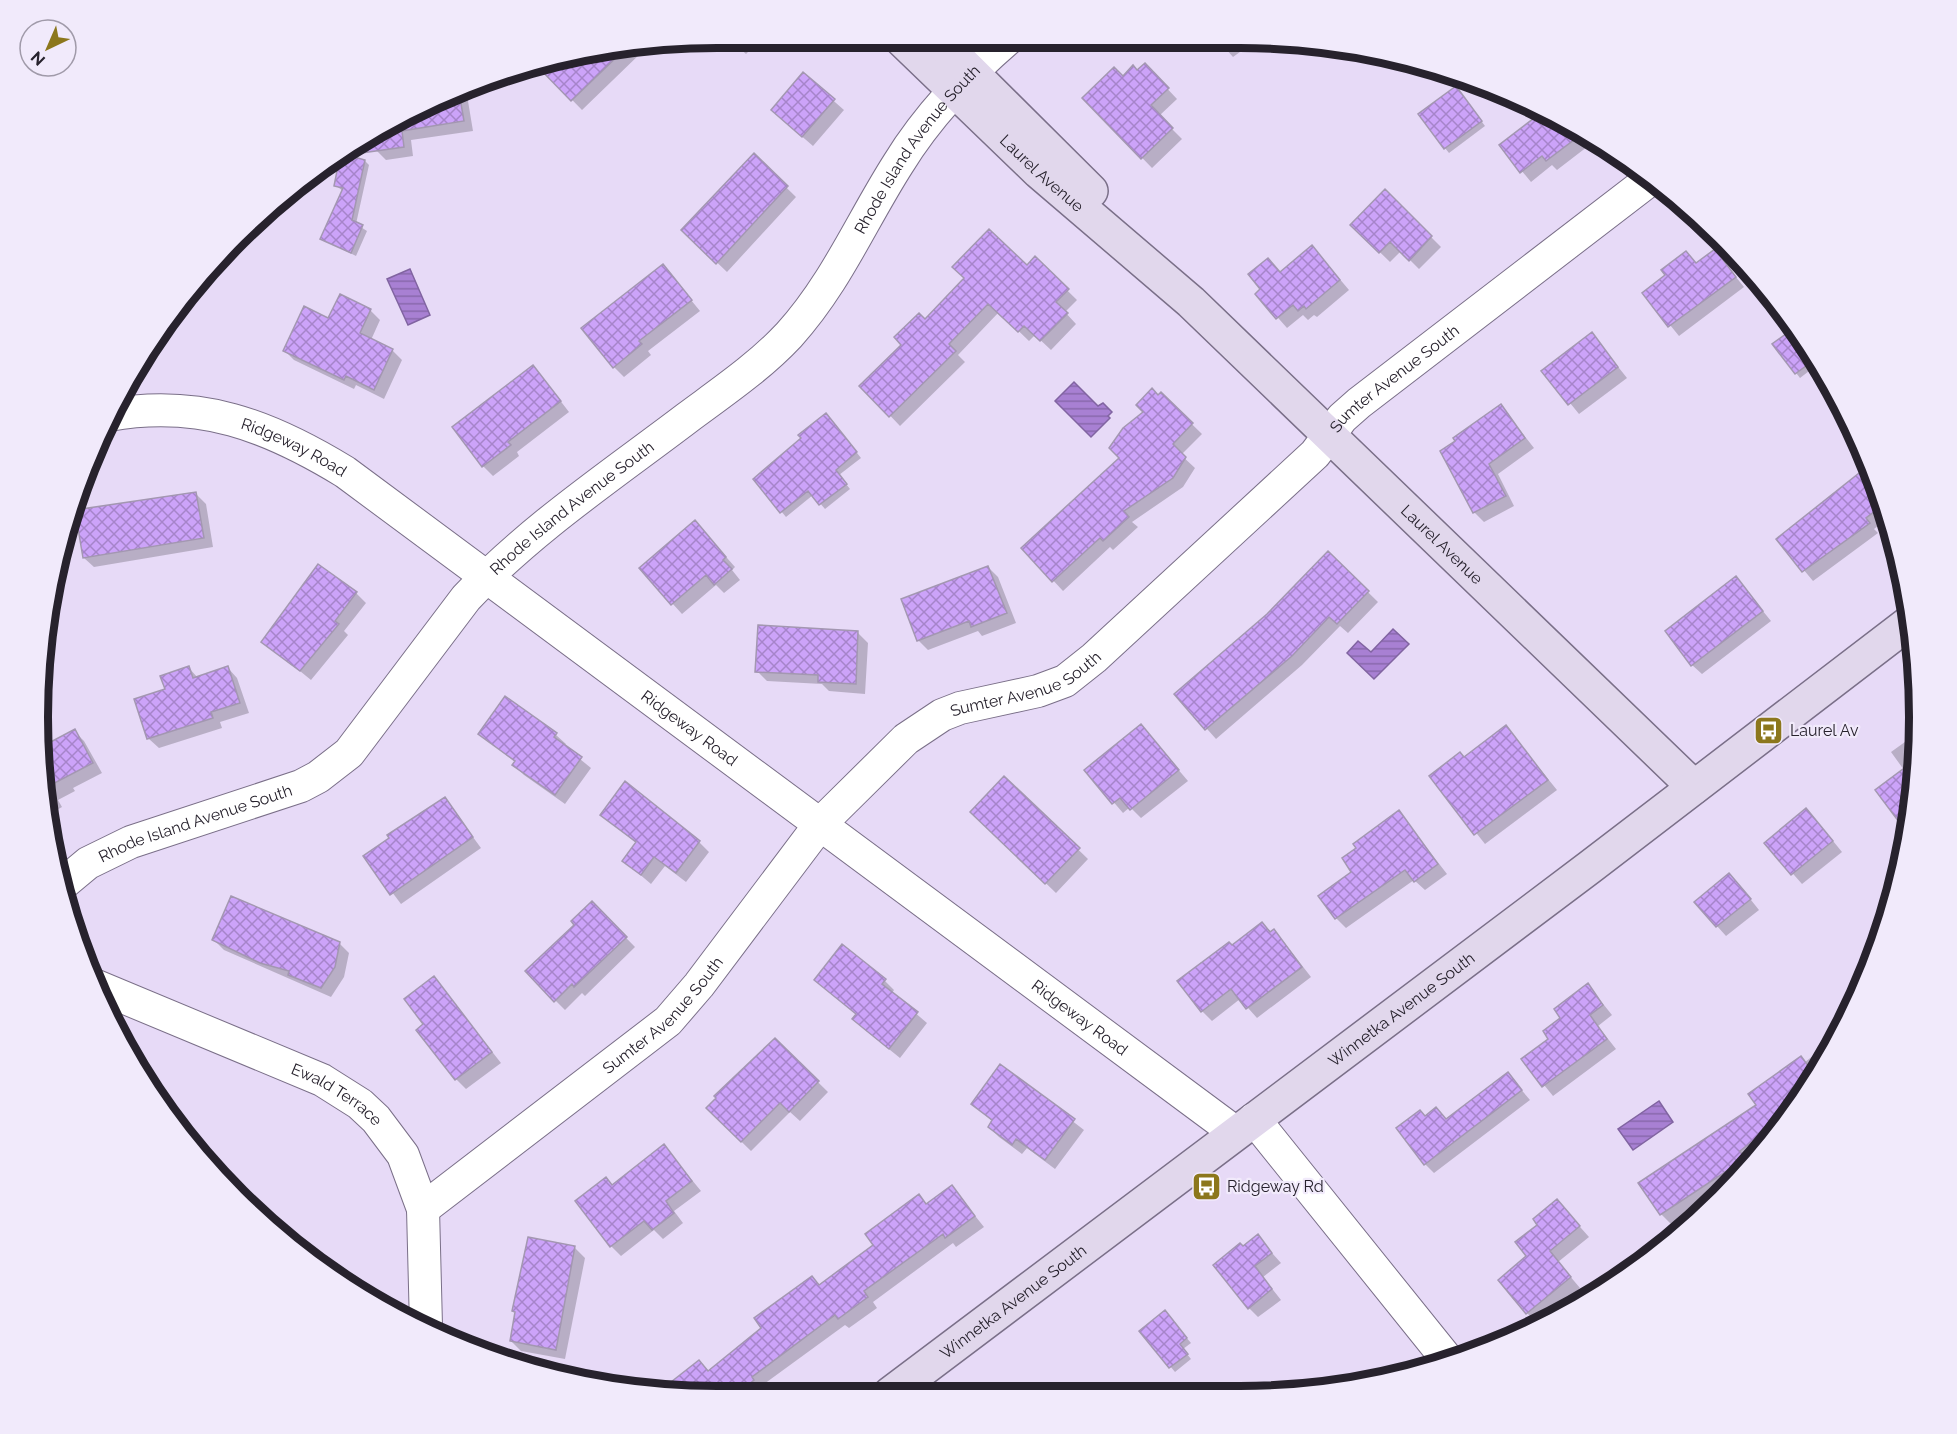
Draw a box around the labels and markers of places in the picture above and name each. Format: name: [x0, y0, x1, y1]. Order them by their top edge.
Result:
bus stop icon: Laurel Av: [1753, 714, 1785, 746]
place label: Laurel Av: [1790, 721, 1859, 740]
bus stop icon: Ridgeway Rd: [1190, 1170, 1222, 1202]
place label: Ridgeway Rd: [1227, 1177, 1324, 1196]

